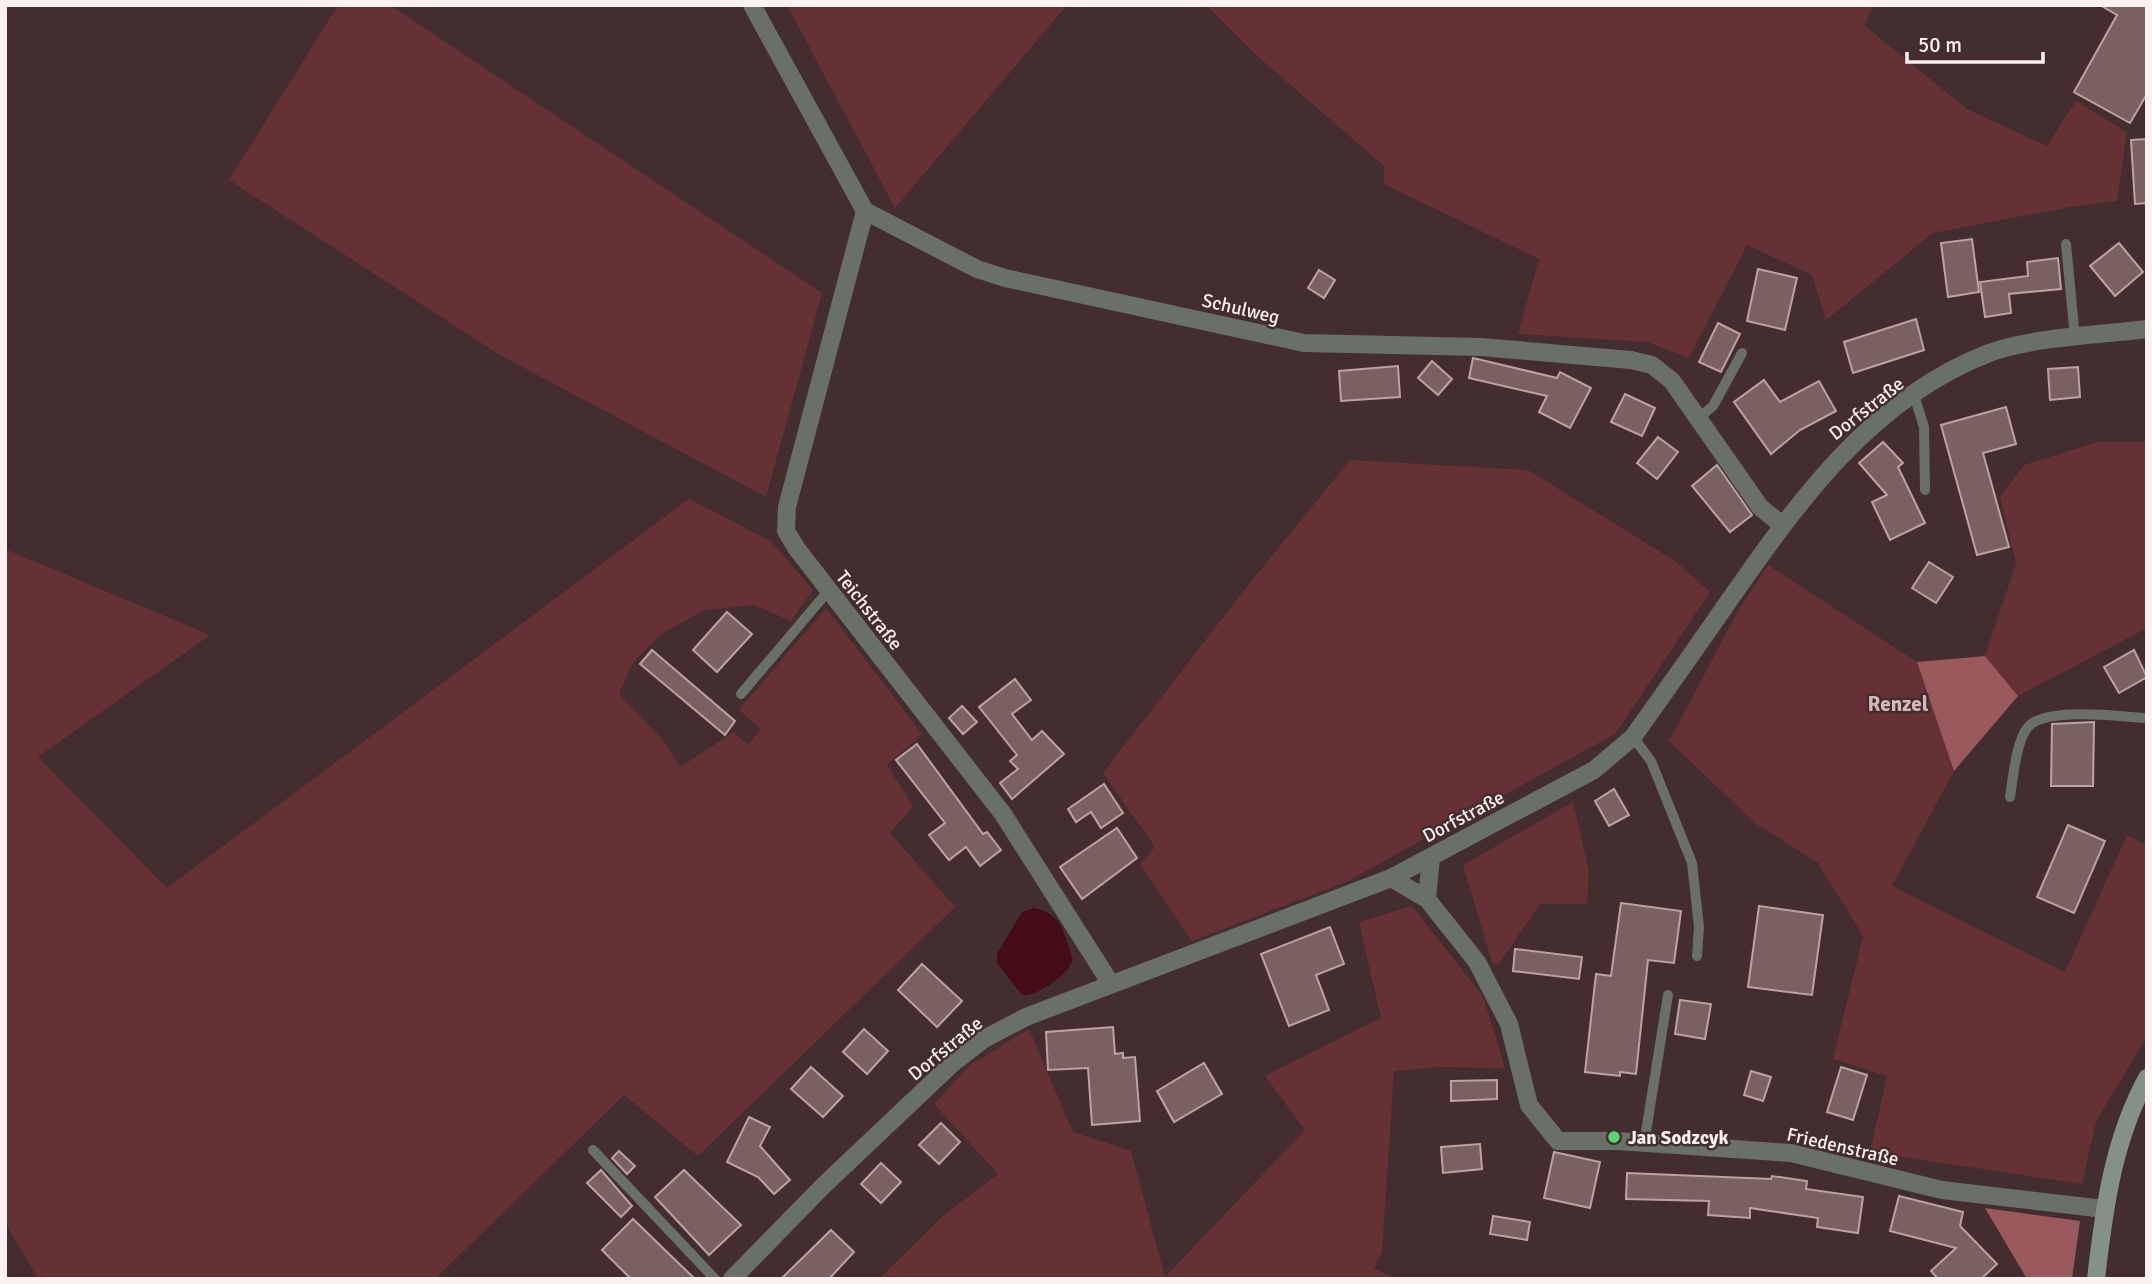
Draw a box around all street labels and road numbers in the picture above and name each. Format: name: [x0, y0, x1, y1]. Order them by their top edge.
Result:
street label: Schulweg: [1200, 288, 1282, 330]
street label: Dorfstraße: [1824, 372, 1909, 446]
street label: Teichstraße: [831, 566, 908, 655]
street label: Dorfstraße: [1419, 785, 1508, 848]
street label: Dorfstraße: [903, 1011, 988, 1086]
street label: Friedenstraße: [1784, 1122, 1901, 1172]

